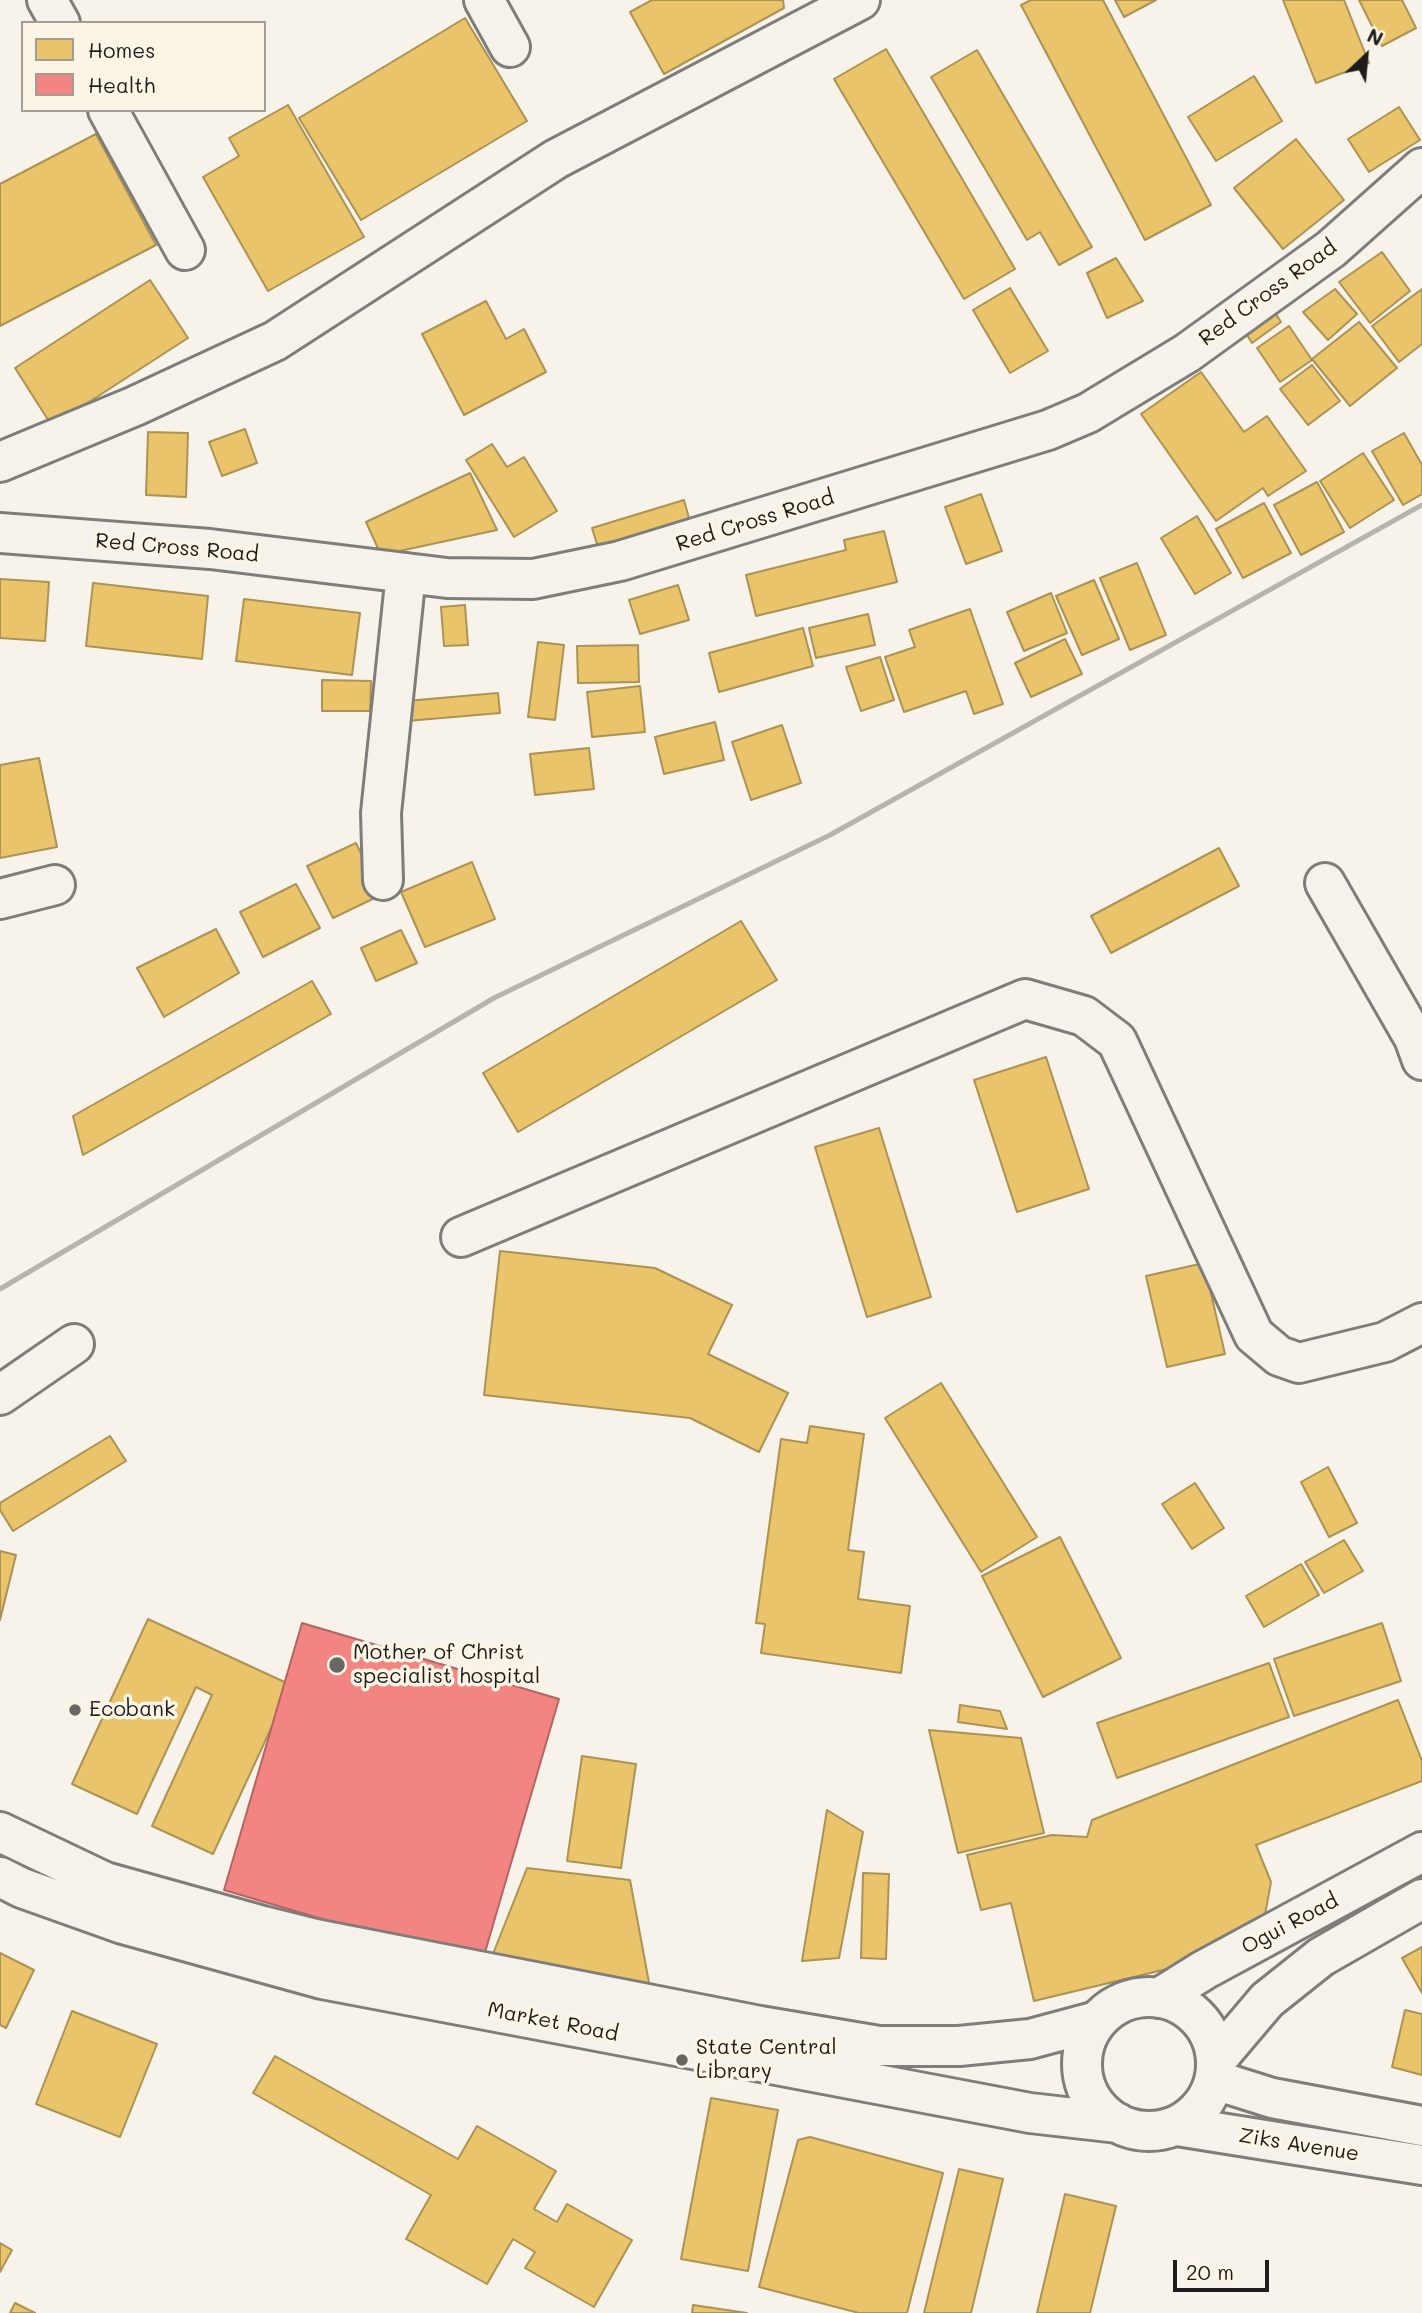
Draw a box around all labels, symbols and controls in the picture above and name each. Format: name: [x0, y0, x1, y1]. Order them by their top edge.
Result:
legend: [21, 21, 266, 112]
north arrow: [1331, 21, 1401, 91]
text: N: [1363, 22, 1387, 51]
text: Homes: [88, 36, 155, 63]
text: Health: [88, 71, 155, 98]
street label: Red Cross Road: [1194, 235, 1342, 351]
street label: Red Cross Road: [673, 485, 837, 557]
street label: Red Cross Road: [94, 528, 260, 568]
place label: Mother of Christ specialist hospital: [353, 1640, 540, 1690]
marker: Mother of Christ specialist hospital: [327, 1655, 347, 1675]
place label: Ecobank: [89, 1697, 175, 1723]
marker: Ecobank: [67, 1702, 83, 1718]
street label: Ogui Road: [1237, 1888, 1343, 1960]
street label: Market Road: [485, 1997, 621, 2047]
place label: State Central Library: [696, 2035, 837, 2085]
marker: State Central Library: [674, 2052, 690, 2068]
street label: Ziks Avenue: [1237, 2123, 1361, 2167]
scale bar: [1177, 2246, 1273, 2290]
text: 20 m: [1186, 2258, 1234, 2285]

